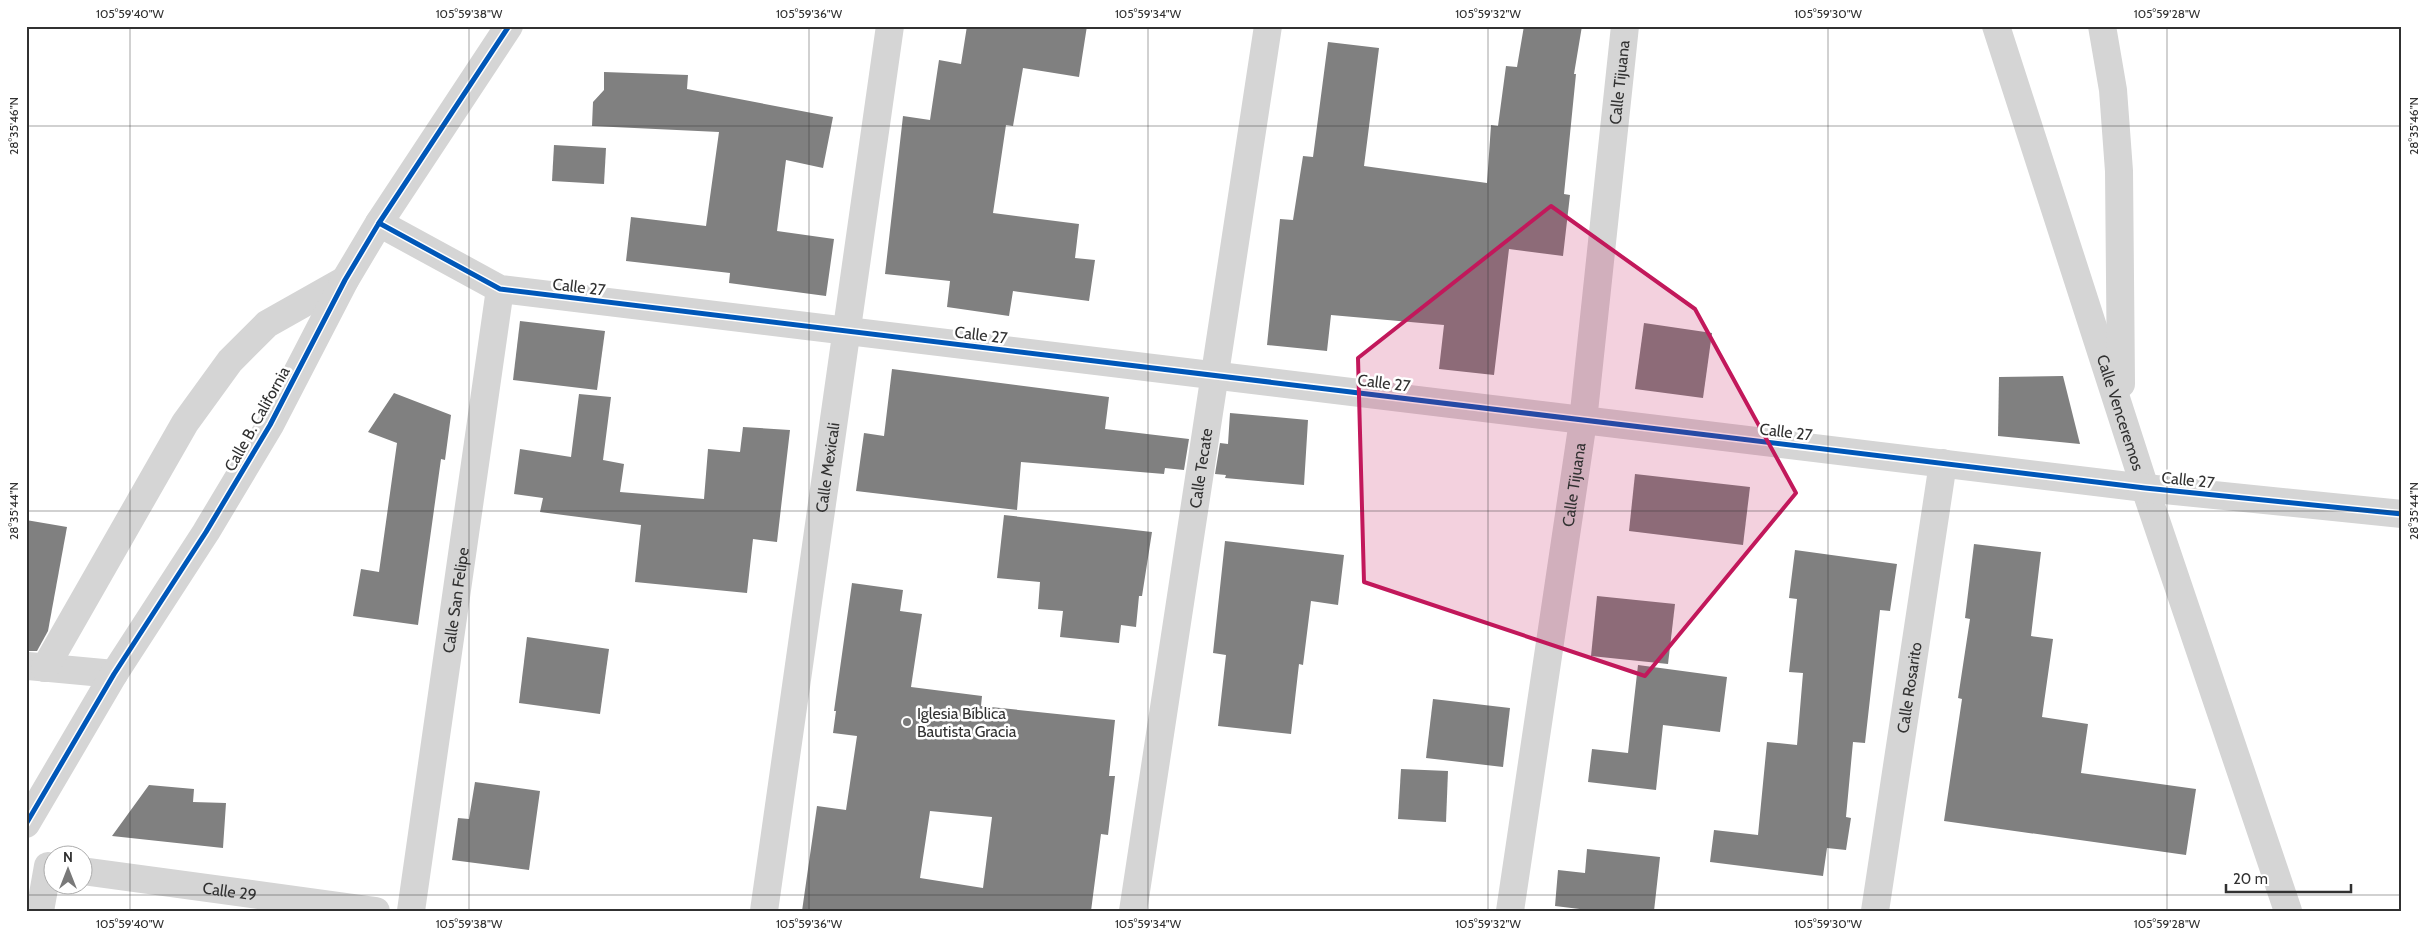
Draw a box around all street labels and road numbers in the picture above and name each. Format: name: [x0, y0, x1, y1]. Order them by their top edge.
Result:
street label: Calle Tijuana: [1605, 39, 1633, 125]
street label: Calle 27: [551, 274, 607, 300]
street label: Calle 27: [953, 322, 1009, 348]
street label: Calle Venceremos: [2093, 352, 2148, 473]
street label: Calle B. California: [220, 363, 294, 475]
street label: Calle 27: [1356, 370, 1412, 396]
street label: Calle 27: [1758, 419, 1814, 445]
street label: Calle Mexicali: [811, 421, 843, 514]
street label: Calle Tecate: [1185, 427, 1216, 509]
street label: Calle Tijuana: [1558, 441, 1589, 528]
street label: Calle 27: [2161, 468, 2215, 492]
street label: Calle San Felipe: [439, 546, 472, 654]
street label: Calle Rosarito: [1893, 641, 1925, 734]
street label: Calle 29: [201, 878, 258, 904]

